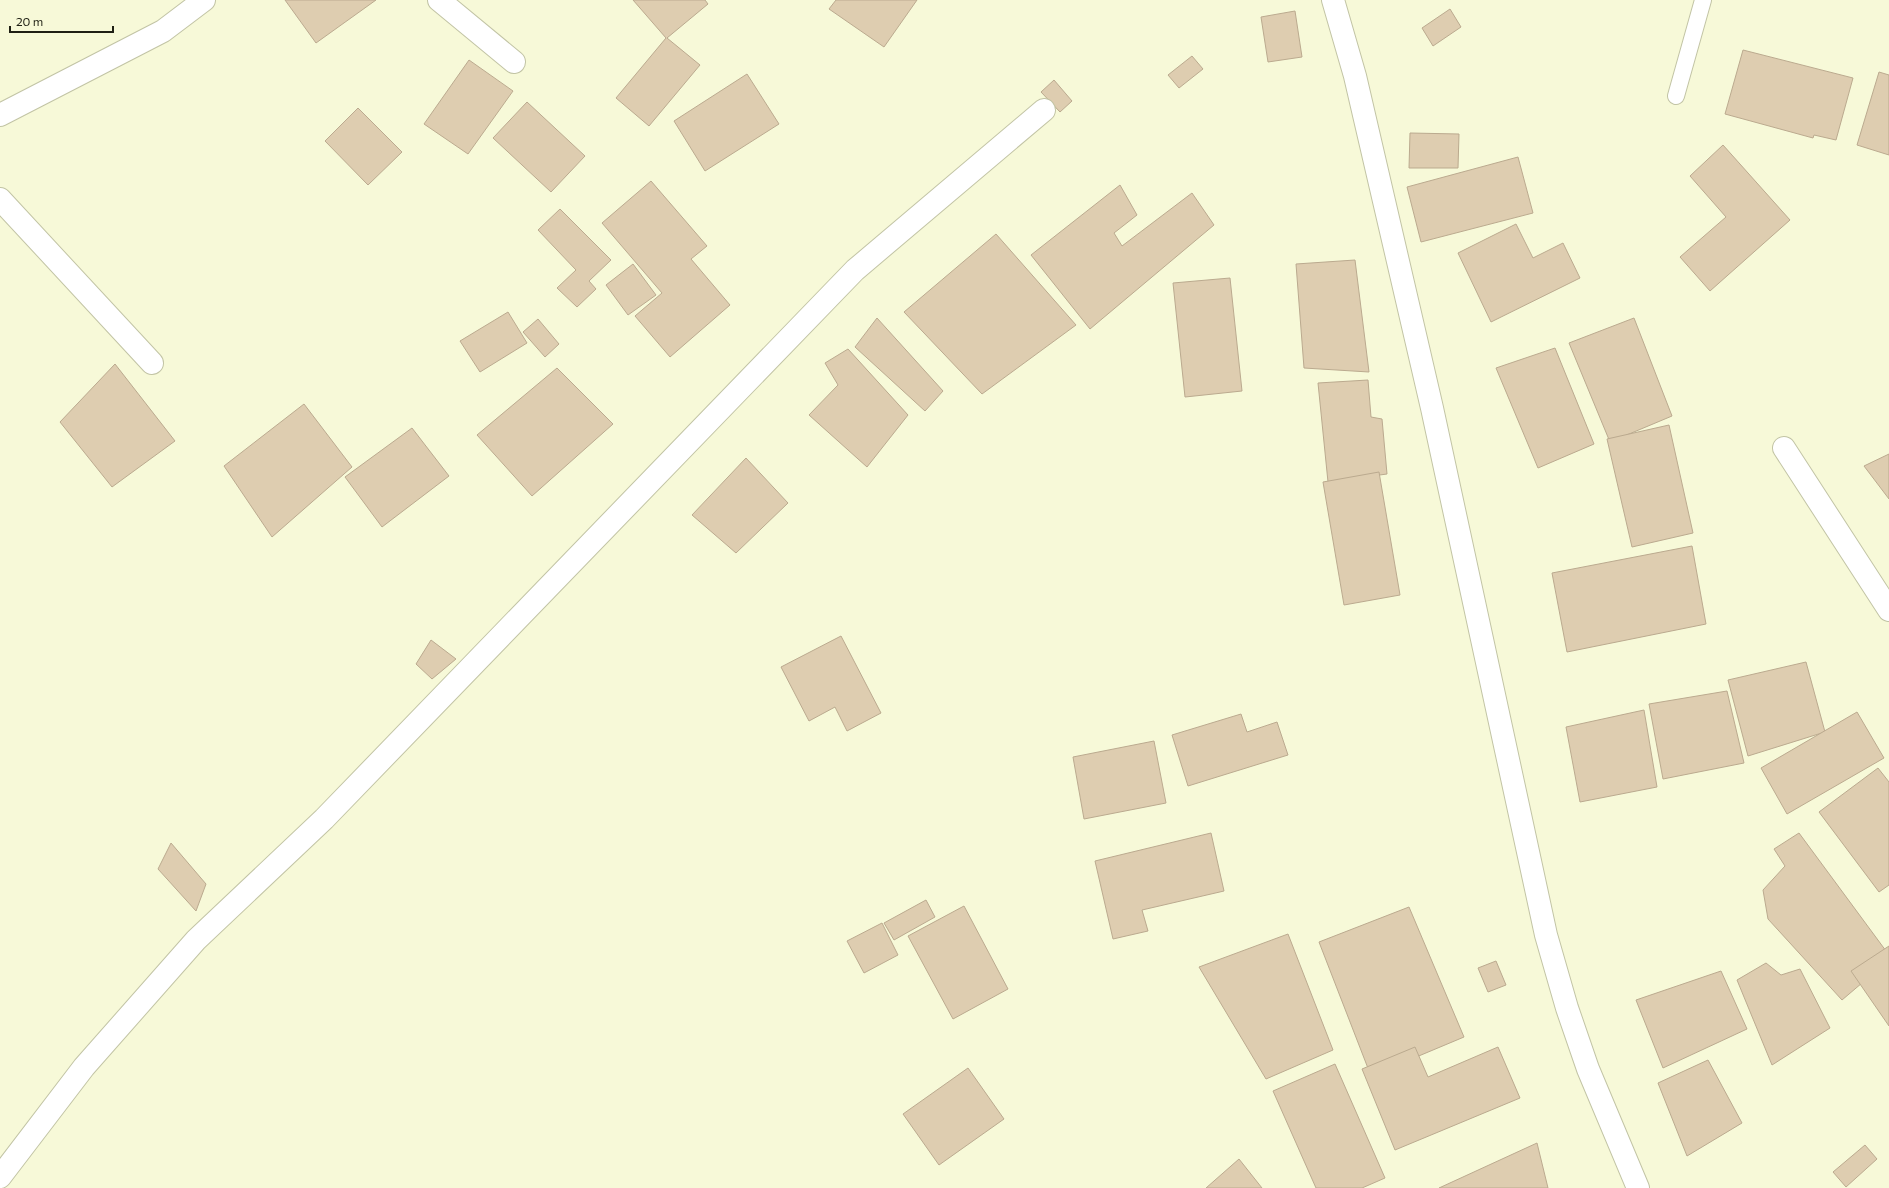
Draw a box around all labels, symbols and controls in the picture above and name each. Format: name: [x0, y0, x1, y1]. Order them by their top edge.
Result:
scale bar: [10, 8, 113, 34]
text: 20 m: [16, 14, 43, 28]

